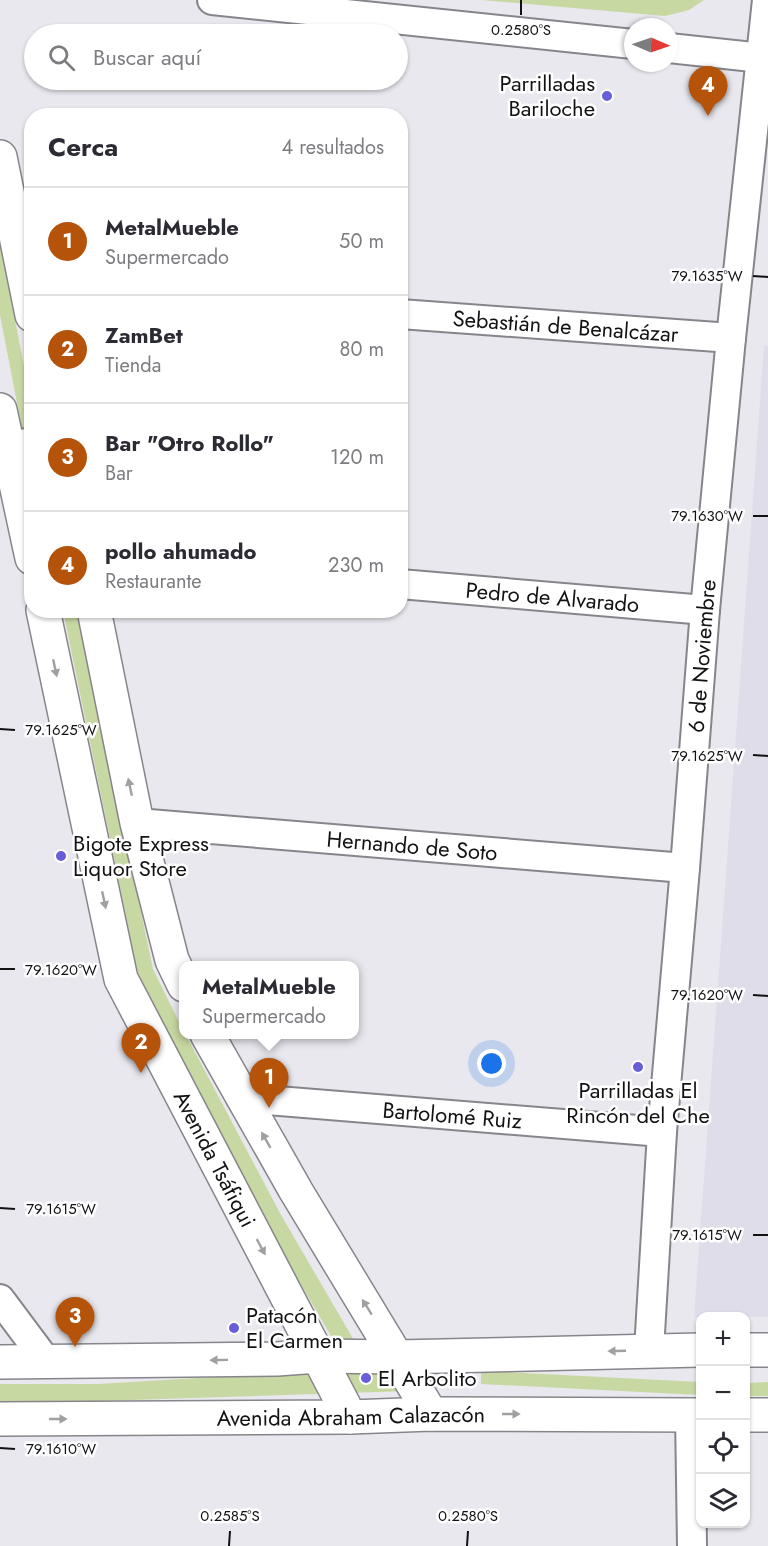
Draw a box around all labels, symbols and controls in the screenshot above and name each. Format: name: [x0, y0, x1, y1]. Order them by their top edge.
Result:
north arrow: [624, 18, 678, 72]
text: 0.2580°S: [491, 19, 551, 41]
search box: [24, 24, 408, 90]
icon: search: [45, 41, 78, 74]
text: Buscar aquí: [93, 41, 201, 73]
pin: 4: [688, 66, 728, 116]
place label: Parrilladas Bariloche: [500, 67, 595, 124]
marker: Parrilladas Bariloche: [600, 89, 614, 103]
text: Cerca: [48, 128, 118, 166]
text: 4 resultados: [282, 133, 384, 162]
text: MetalMueble: [105, 211, 239, 243]
text: 1: [62, 227, 73, 256]
text: 50 m: [339, 227, 384, 256]
text: Supermercado: [105, 243, 229, 272]
text: 79.1635°W: [671, 265, 743, 287]
street label: Sebastián de Benalcázar: [452, 302, 680, 350]
text: ZamBet: [105, 319, 183, 351]
text: 2: [61, 335, 74, 364]
text: 80 m: [339, 335, 384, 364]
text: Tienda: [105, 351, 161, 380]
text: Bar "Otro Rollo": [105, 427, 274, 459]
text: 3: [61, 443, 74, 472]
text: 120 m: [330, 443, 384, 472]
text: Bar: [105, 459, 133, 488]
text: 79.1630°W: [671, 505, 743, 527]
text: pollo ahumado: [105, 535, 257, 567]
text: 4: [61, 551, 74, 580]
text: 230 m: [328, 551, 384, 580]
text: Restaurante: [105, 567, 202, 596]
street label: Pedro de Alvarado: [464, 574, 641, 620]
street label: 6 de Noviembre: [680, 578, 724, 734]
one-way arrow: [51, 658, 60, 677]
text: 79.1625°W: [25, 719, 97, 741]
text: 79.1625°W: [671, 745, 743, 767]
one-way arrow: [125, 778, 134, 797]
street label: Hernando de Soto: [325, 823, 499, 869]
place label: Bigote Express Liquor Store: [73, 827, 209, 884]
marker: Bigote Express Liquor Store: [54, 849, 68, 863]
one-way arrow: [100, 890, 109, 909]
text: 79.1620°W: [25, 959, 97, 981]
popup: [179, 961, 359, 1039]
text: MetalMueble: [202, 970, 336, 1002]
text: 79.1620°W: [671, 984, 743, 1006]
text: Supermercado: [202, 1002, 326, 1031]
pin: 2: [122, 1024, 160, 1073]
your location: [477, 1049, 506, 1078]
pin: 1: [250, 1058, 288, 1108]
marker: Parrilladas El Rincón del Che: [631, 1060, 645, 1074]
place label: Parrilladas El Rincón del Che: [566, 1074, 710, 1131]
street label: Avenida Tsáfiqui: [166, 1085, 264, 1233]
street label: Bartolomé Ruiz: [381, 1093, 523, 1137]
one-way arrow: [261, 1131, 271, 1148]
text: 79.1615°W: [26, 1198, 96, 1220]
text: 79.1615°W: [672, 1224, 742, 1246]
one-way arrow: [256, 1239, 266, 1256]
pin: 3: [56, 1298, 94, 1347]
place label: Patacón El Carmen: [246, 1299, 343, 1356]
one-way arrow: [362, 1299, 373, 1315]
map controls: [696, 1312, 750, 1528]
button: +: [696, 1312, 750, 1366]
marker: Patacón El Carmen: [227, 1321, 241, 1335]
one-way arrow: [608, 1346, 627, 1356]
one-way arrow: [209, 1355, 228, 1365]
place label: El Arbolito: [378, 1362, 476, 1394]
button: −: [696, 1366, 750, 1420]
marker: El Arbolito: [359, 1371, 373, 1385]
street label: Avenida Abraham Calazacón: [217, 1398, 485, 1434]
one-way arrow: [501, 1409, 520, 1419]
one-way arrow: [49, 1414, 68, 1424]
button: locate: [696, 1420, 750, 1474]
text: 79.1610°W: [26, 1438, 96, 1460]
button: layers: [696, 1474, 750, 1528]
text: 0.2585°S: [200, 1505, 260, 1527]
text: 0.2580°S: [438, 1505, 498, 1527]

